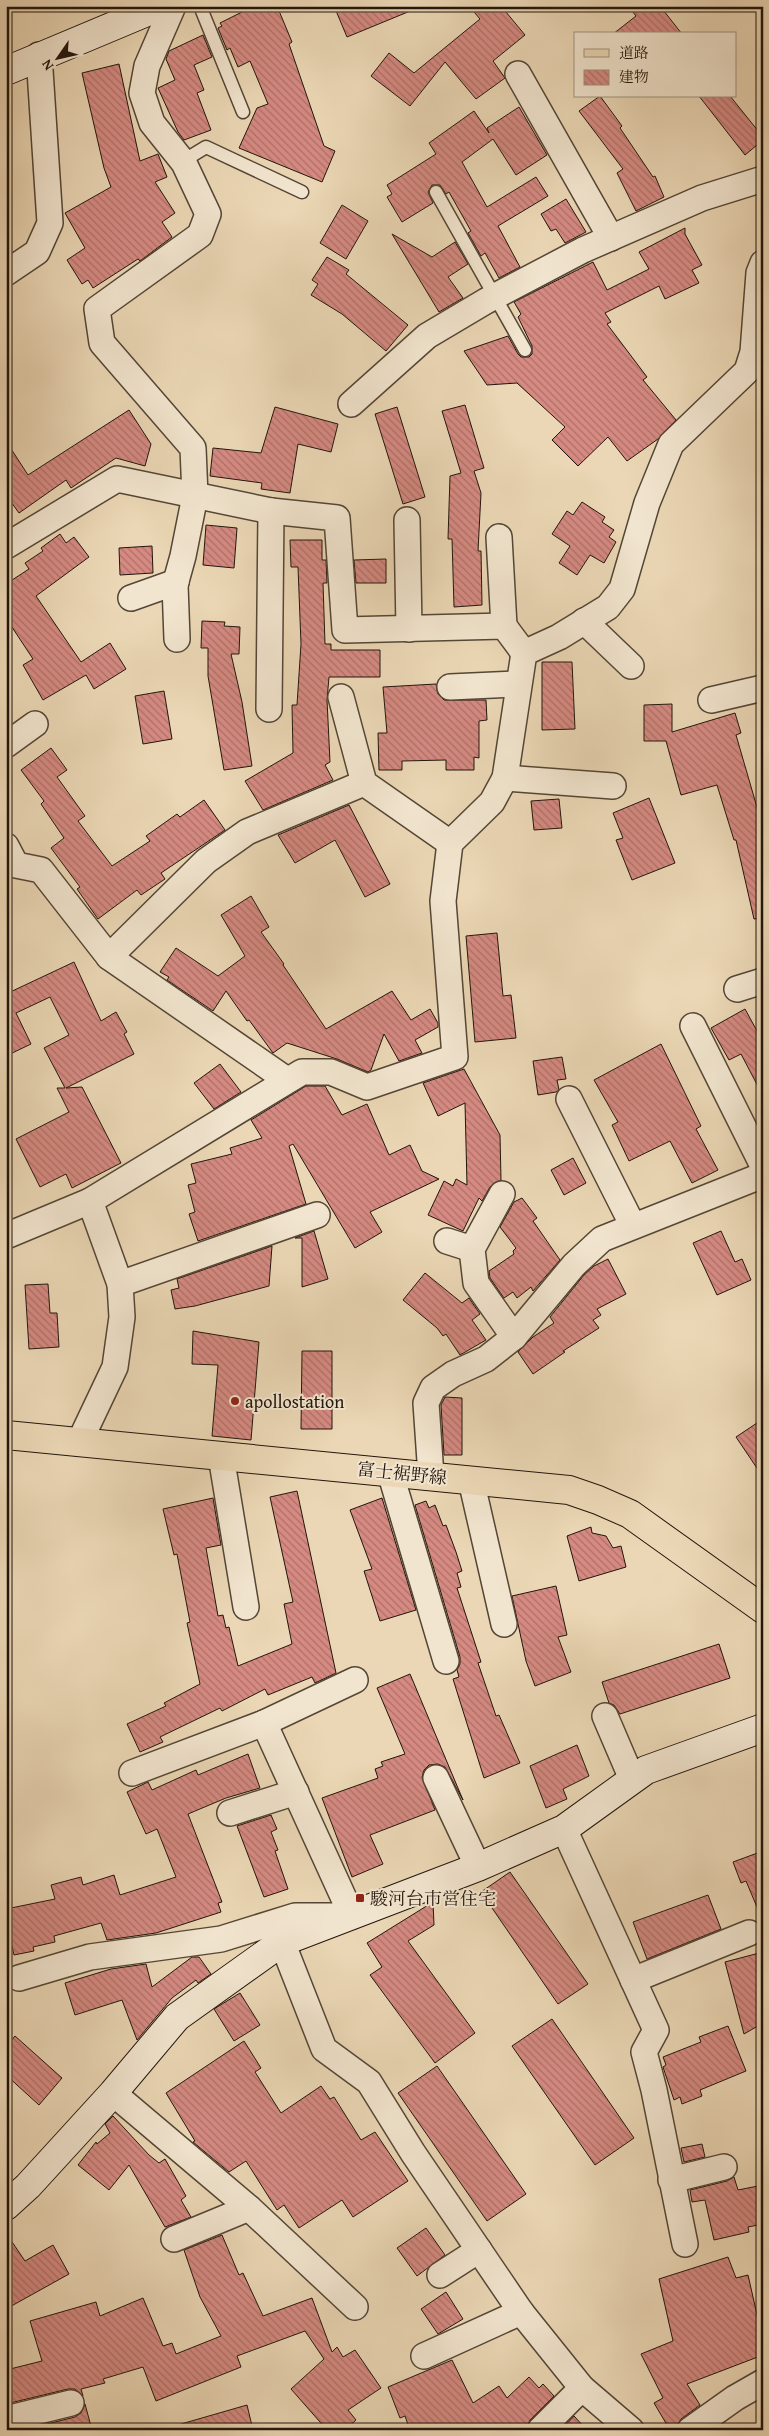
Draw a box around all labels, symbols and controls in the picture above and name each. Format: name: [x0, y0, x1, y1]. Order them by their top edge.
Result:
north arrow: [32, 32, 82, 82]
legend: [574, 32, 736, 98]
text: 道路: [619, 42, 649, 63]
text: N: [36, 55, 58, 75]
text: 建物: [619, 66, 649, 87]
place label: apollostation: [245, 1388, 344, 1415]
marker: apollostation: [229, 1395, 241, 1407]
street label: 富士裾野線: [356, 1455, 448, 1491]
place label: 駿河台市営住宅: [370, 1885, 496, 1912]
marker: 駿河台市営住宅: [354, 1892, 366, 1904]

